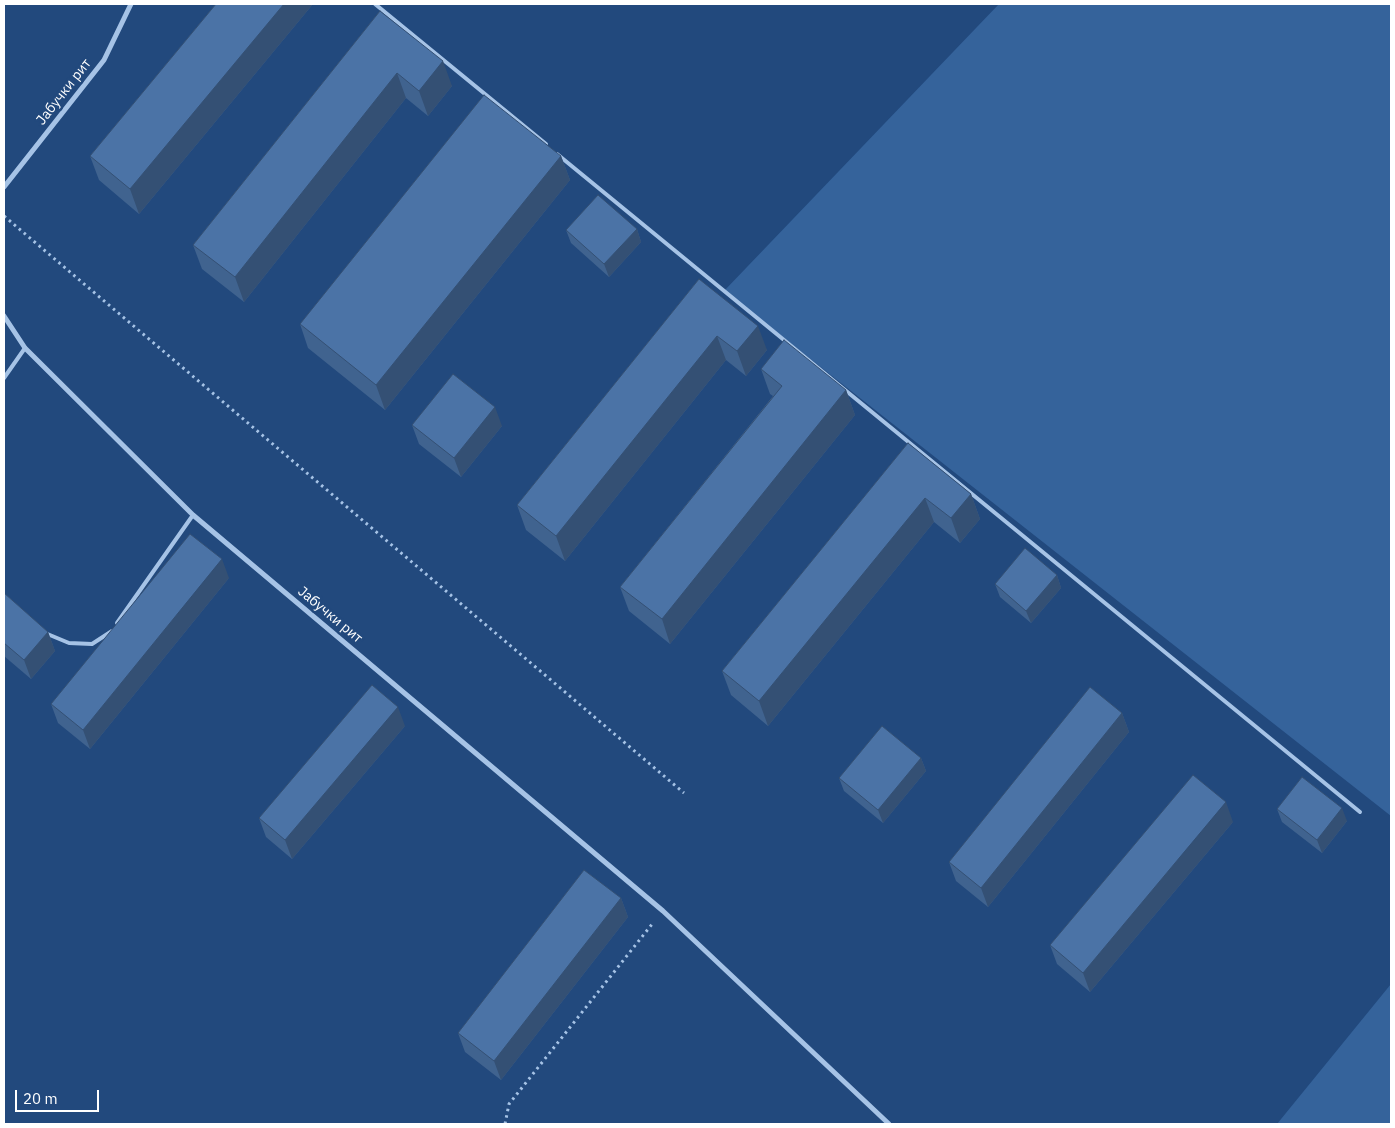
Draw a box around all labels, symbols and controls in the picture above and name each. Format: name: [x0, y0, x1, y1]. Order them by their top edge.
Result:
street label: Јабучки рит: [33, 56, 95, 128]
street label: Јабучки рит: [294, 583, 366, 647]
scale bar: [18, 1080, 101, 1112]
text: 20 m: [23, 1089, 58, 1108]

